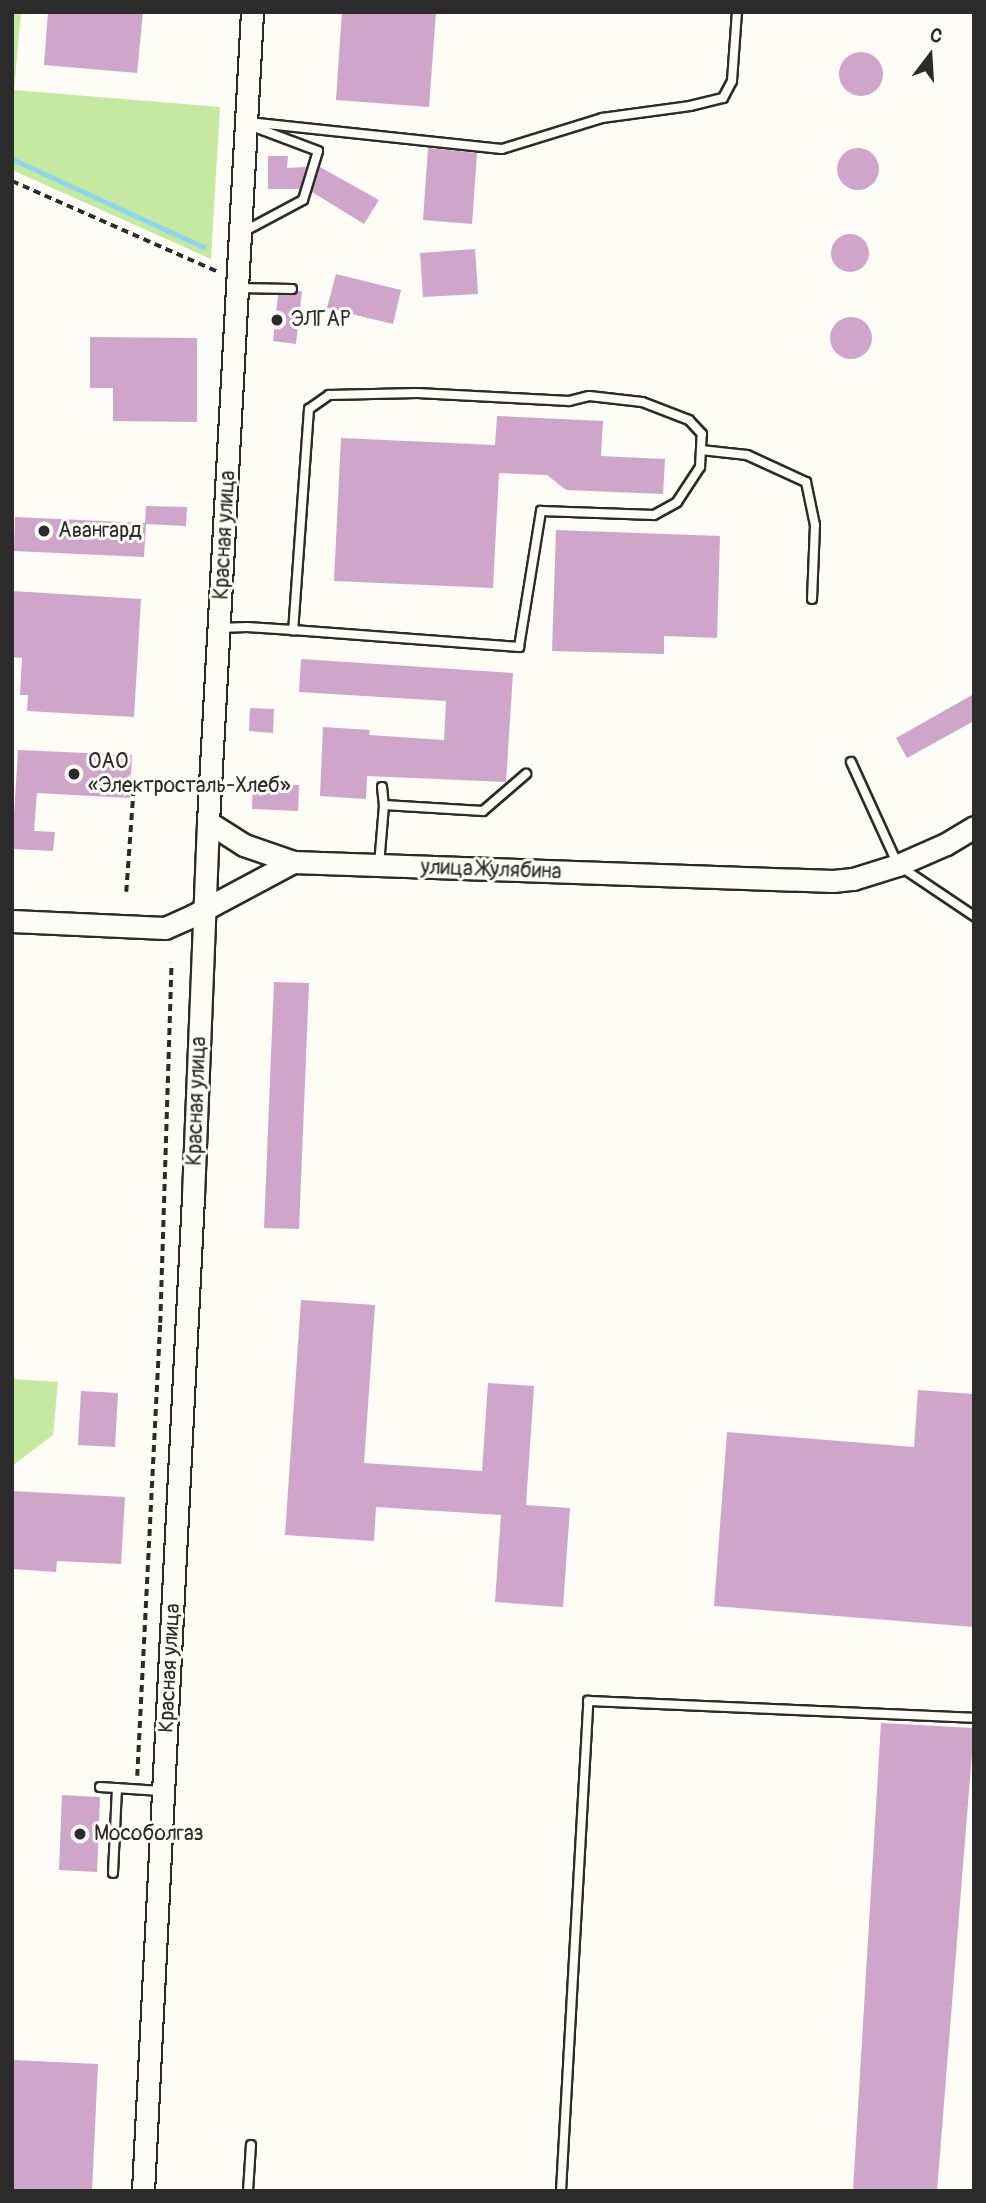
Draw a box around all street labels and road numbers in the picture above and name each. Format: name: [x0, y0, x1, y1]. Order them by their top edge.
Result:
street label: Красная улица: [209, 470, 241, 600]
street label: улица Жулябина: [420, 855, 562, 885]
street label: Красная улица: [182, 1036, 212, 1166]
street label: Красная улица: [154, 1603, 186, 1733]

